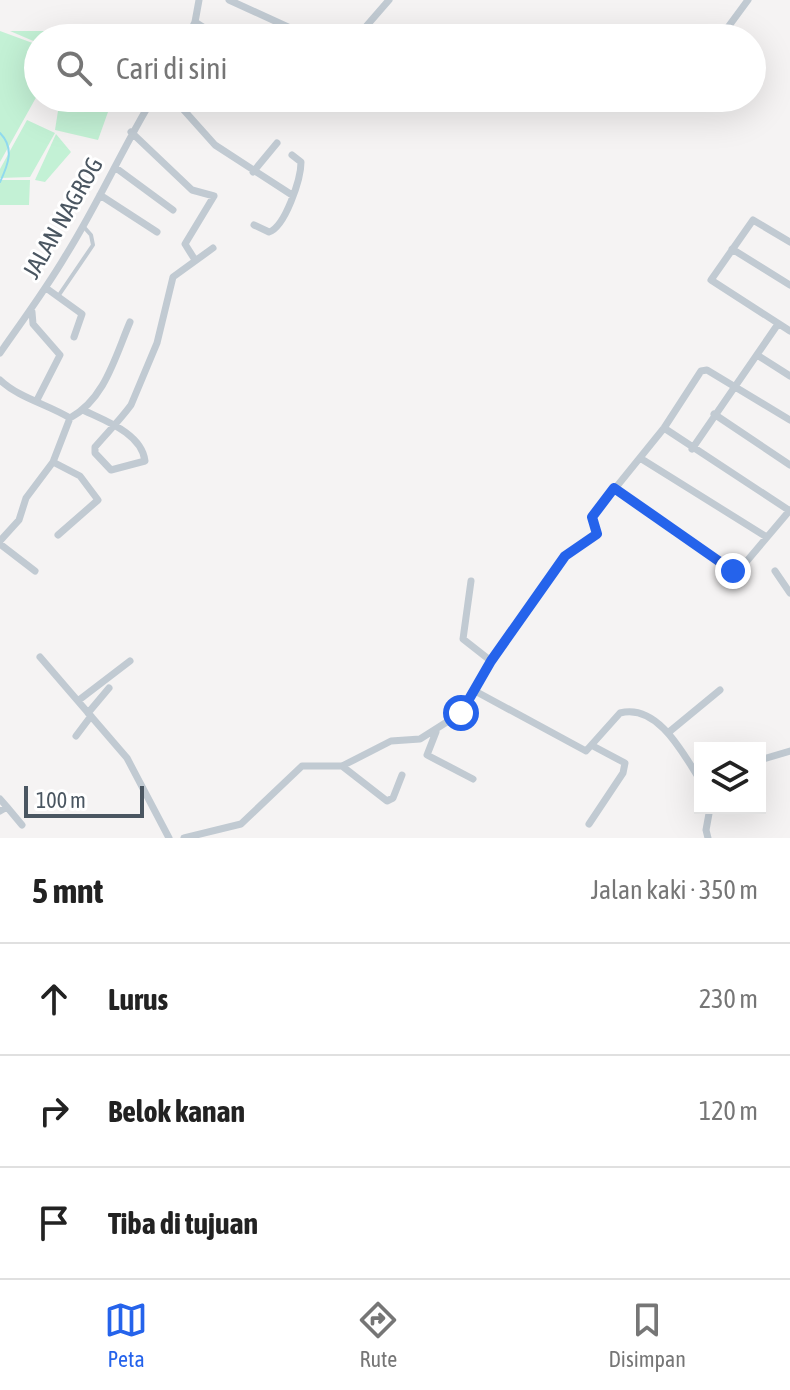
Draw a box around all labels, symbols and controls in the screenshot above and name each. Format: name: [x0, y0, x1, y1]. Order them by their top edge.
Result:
search box: [24, 24, 766, 112]
icon: search: [52, 46, 96, 90]
text: Cari di sini: [116, 51, 227, 85]
street label: JALAN NAGROG: [17, 153, 108, 283]
route end: [715, 553, 751, 589]
route start: [443, 695, 479, 731]
map controls: [694, 742, 766, 814]
button: layers: [694, 742, 766, 814]
scale bar: [24, 782, 144, 818]
text: 100 m: [36, 787, 86, 813]
text: 5 mnt: [32, 871, 103, 910]
text: Jalan kaki · 350 m: [591, 875, 758, 905]
icon: ahead: [32, 977, 76, 1021]
text: Lurus: [108, 982, 168, 1016]
text: 230 m: [699, 984, 758, 1014]
icon: right: [32, 1089, 76, 1133]
text: Belok kanan: [108, 1094, 245, 1128]
text: 120 m: [699, 1096, 758, 1126]
icon: arrive: [32, 1201, 76, 1245]
text: Tiba di tujuan: [108, 1206, 258, 1240]
tab: Peta: [104, 1298, 148, 1372]
tab: Rute: [356, 1298, 400, 1372]
tab: Disimpan: [609, 1298, 686, 1372]

